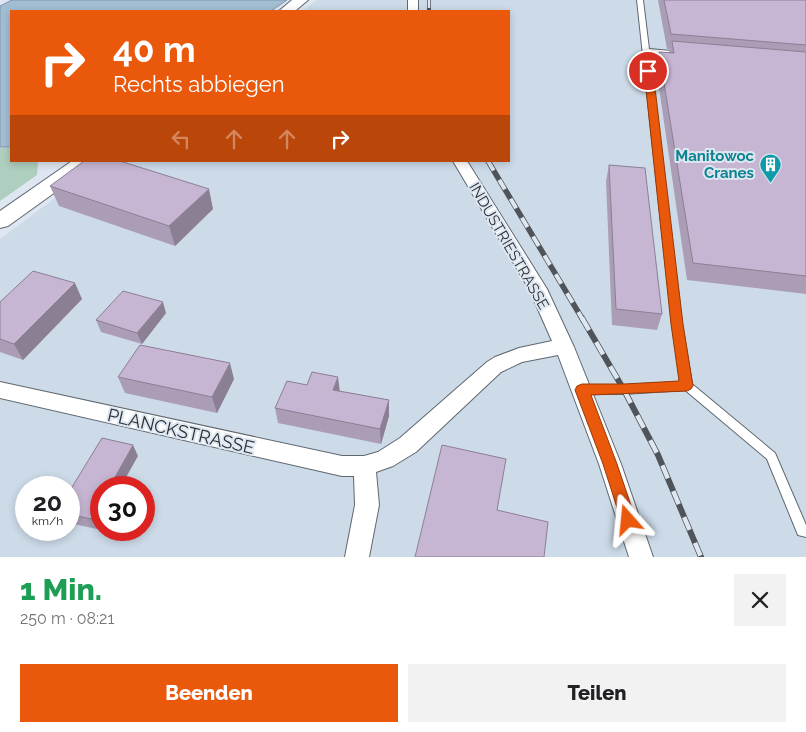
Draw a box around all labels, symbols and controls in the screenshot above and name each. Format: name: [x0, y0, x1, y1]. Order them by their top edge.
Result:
text: 40 m: [113, 29, 195, 70]
icon: right: [30, 30, 95, 95]
pin: [627, 50, 669, 92]
icon: arrive: [634, 57, 662, 85]
text: Rechts abbiegen: [113, 71, 285, 97]
icon: left: [167, 125, 195, 153]
icon: ahead: [220, 125, 248, 153]
icon: ahead: [273, 125, 301, 153]
icon: right: [326, 125, 354, 153]
place label: Manitowoc Cranes: [675, 147, 755, 182]
building icon: Manitowoc Cranes: [758, 153, 782, 184]
street label: INDUSTRIESTRASSE: [465, 179, 553, 313]
street label: PLANCKSTRASSE: [106, 404, 256, 458]
speed limit sign: 30: [90, 476, 155, 541]
text: 20: [33, 487, 62, 517]
position arrow: [601, 493, 653, 545]
text: km/h: [32, 514, 63, 528]
text: 1 Min.: [20, 572, 102, 607]
button: close: [734, 574, 786, 626]
text: 250 m · 08:21: [20, 609, 114, 628]
button: Beenden: [20, 664, 398, 722]
button: Teilen: [408, 664, 786, 722]

